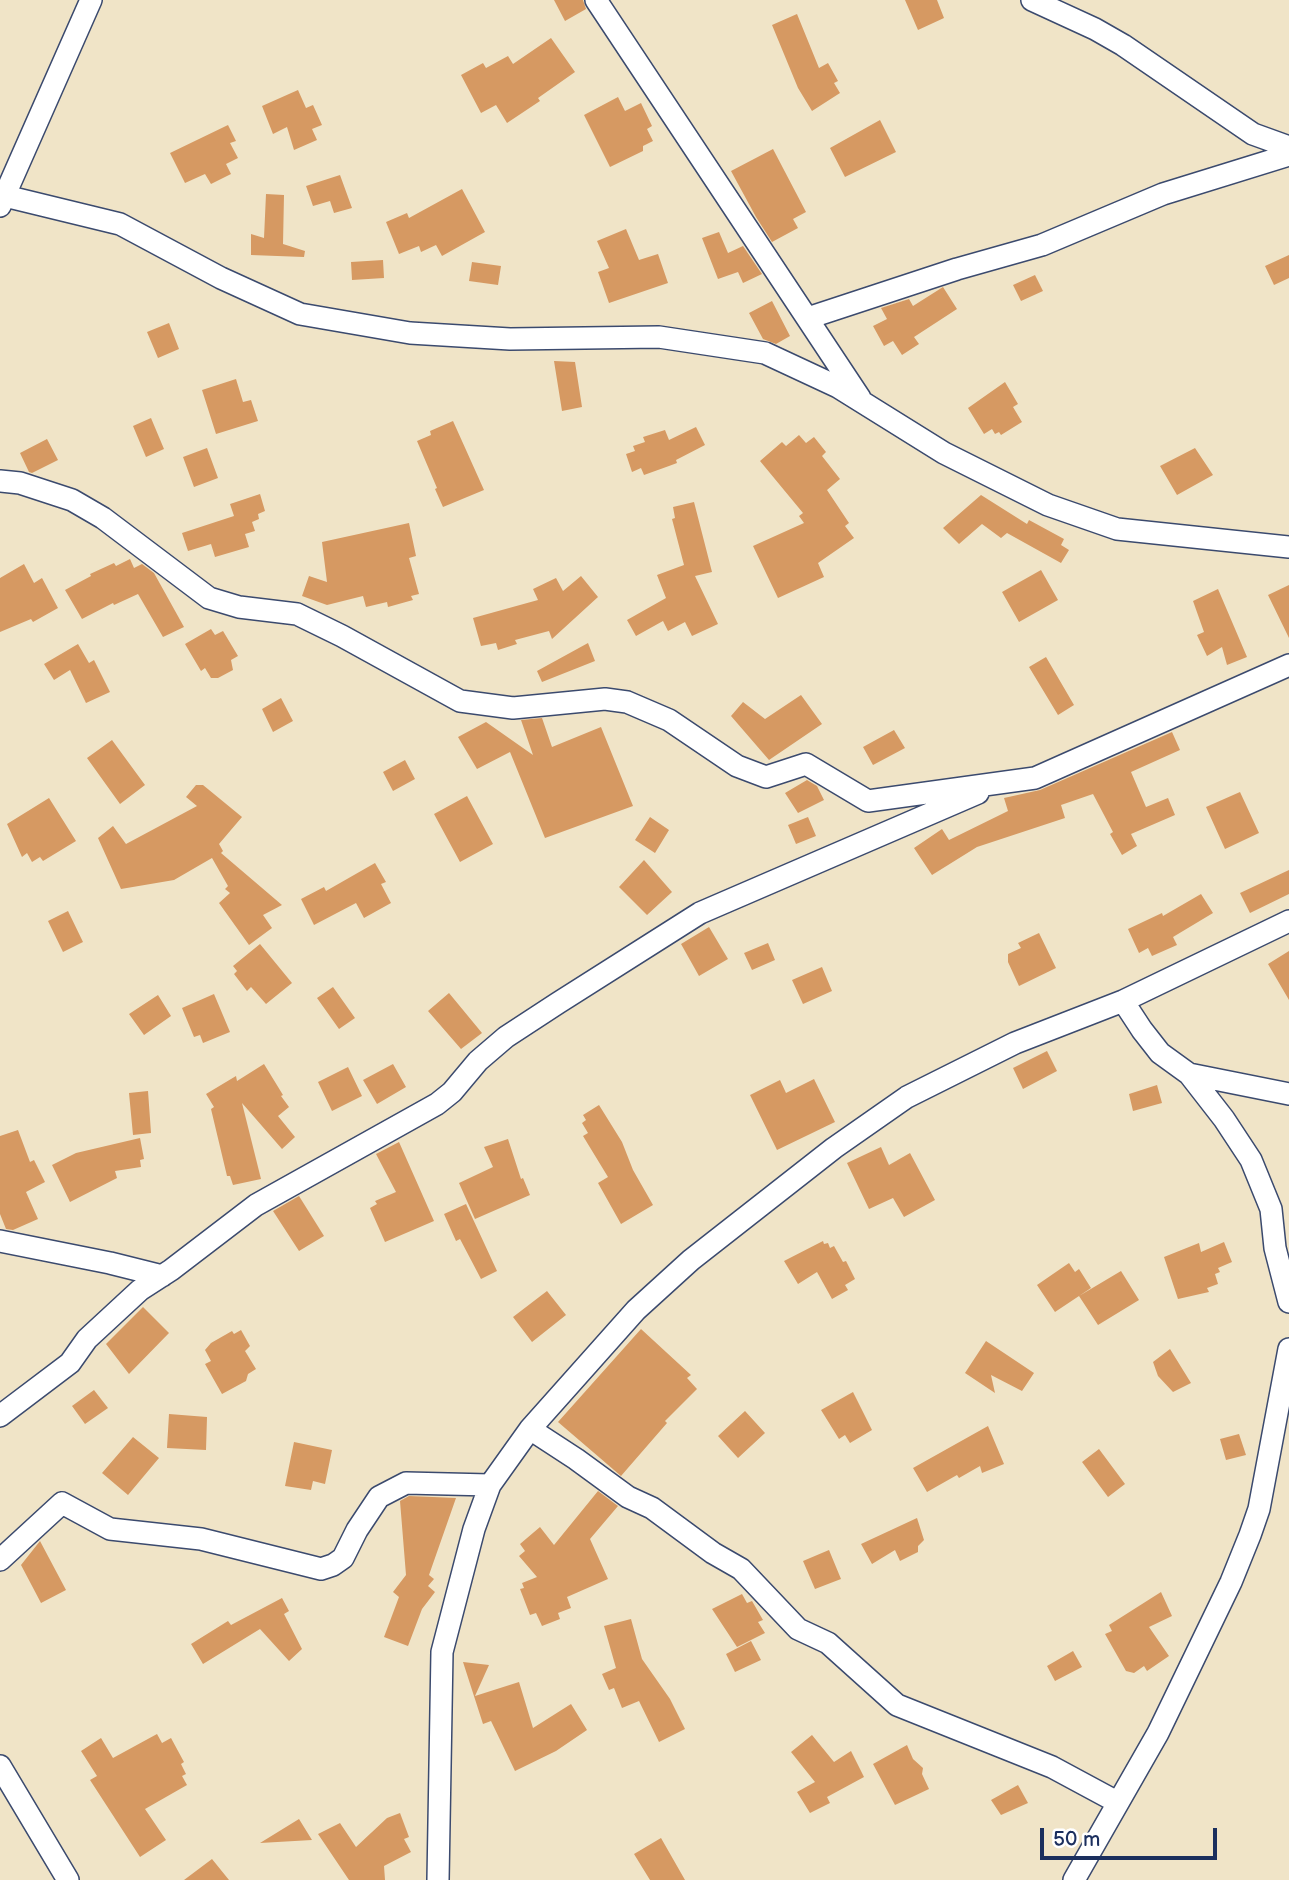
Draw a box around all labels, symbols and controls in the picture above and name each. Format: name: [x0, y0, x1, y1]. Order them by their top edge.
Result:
scale bar: [1044, 1814, 1221, 1858]
text: 50 m: [1053, 1827, 1100, 1852]

